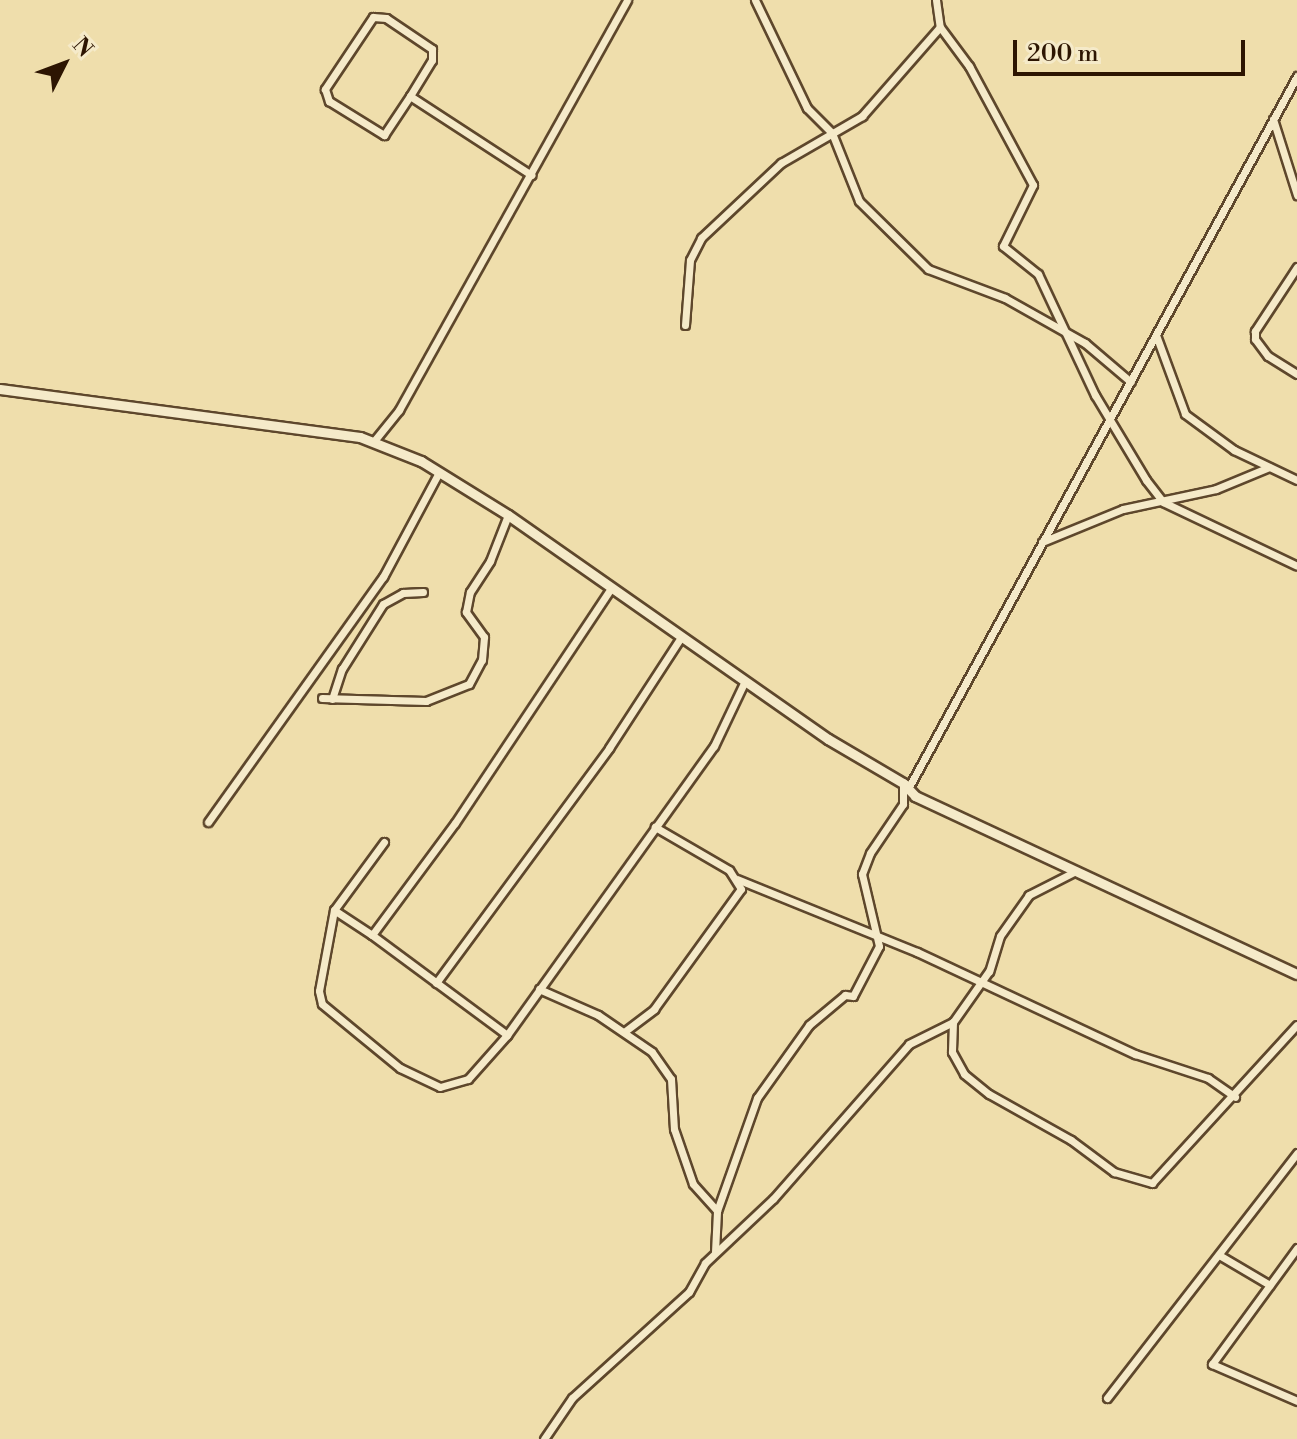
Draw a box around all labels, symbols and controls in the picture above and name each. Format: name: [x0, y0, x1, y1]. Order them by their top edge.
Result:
north arrow: [24, 24, 104, 104]
scale bar: [1017, 24, 1249, 74]
text: N: [66, 32, 98, 63]
text: 200 m: [1027, 39, 1098, 69]

